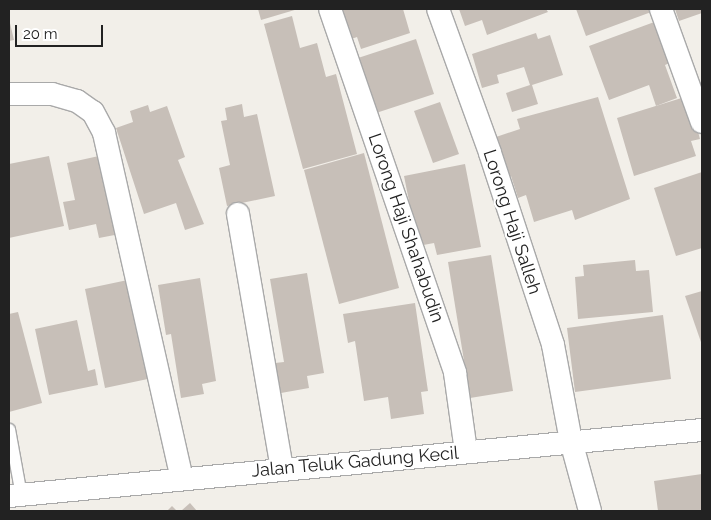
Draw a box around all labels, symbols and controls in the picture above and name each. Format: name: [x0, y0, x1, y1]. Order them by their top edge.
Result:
scale bar: [18, 15, 105, 47]
text: 20 m: [23, 25, 58, 43]
street label: Lorong Haji Shahabudin: [363, 131, 449, 325]
street label: Lorong Haji Salleh: [478, 147, 546, 297]
street label: Jalan Teluk Gadung Kecil: [250, 442, 460, 482]

